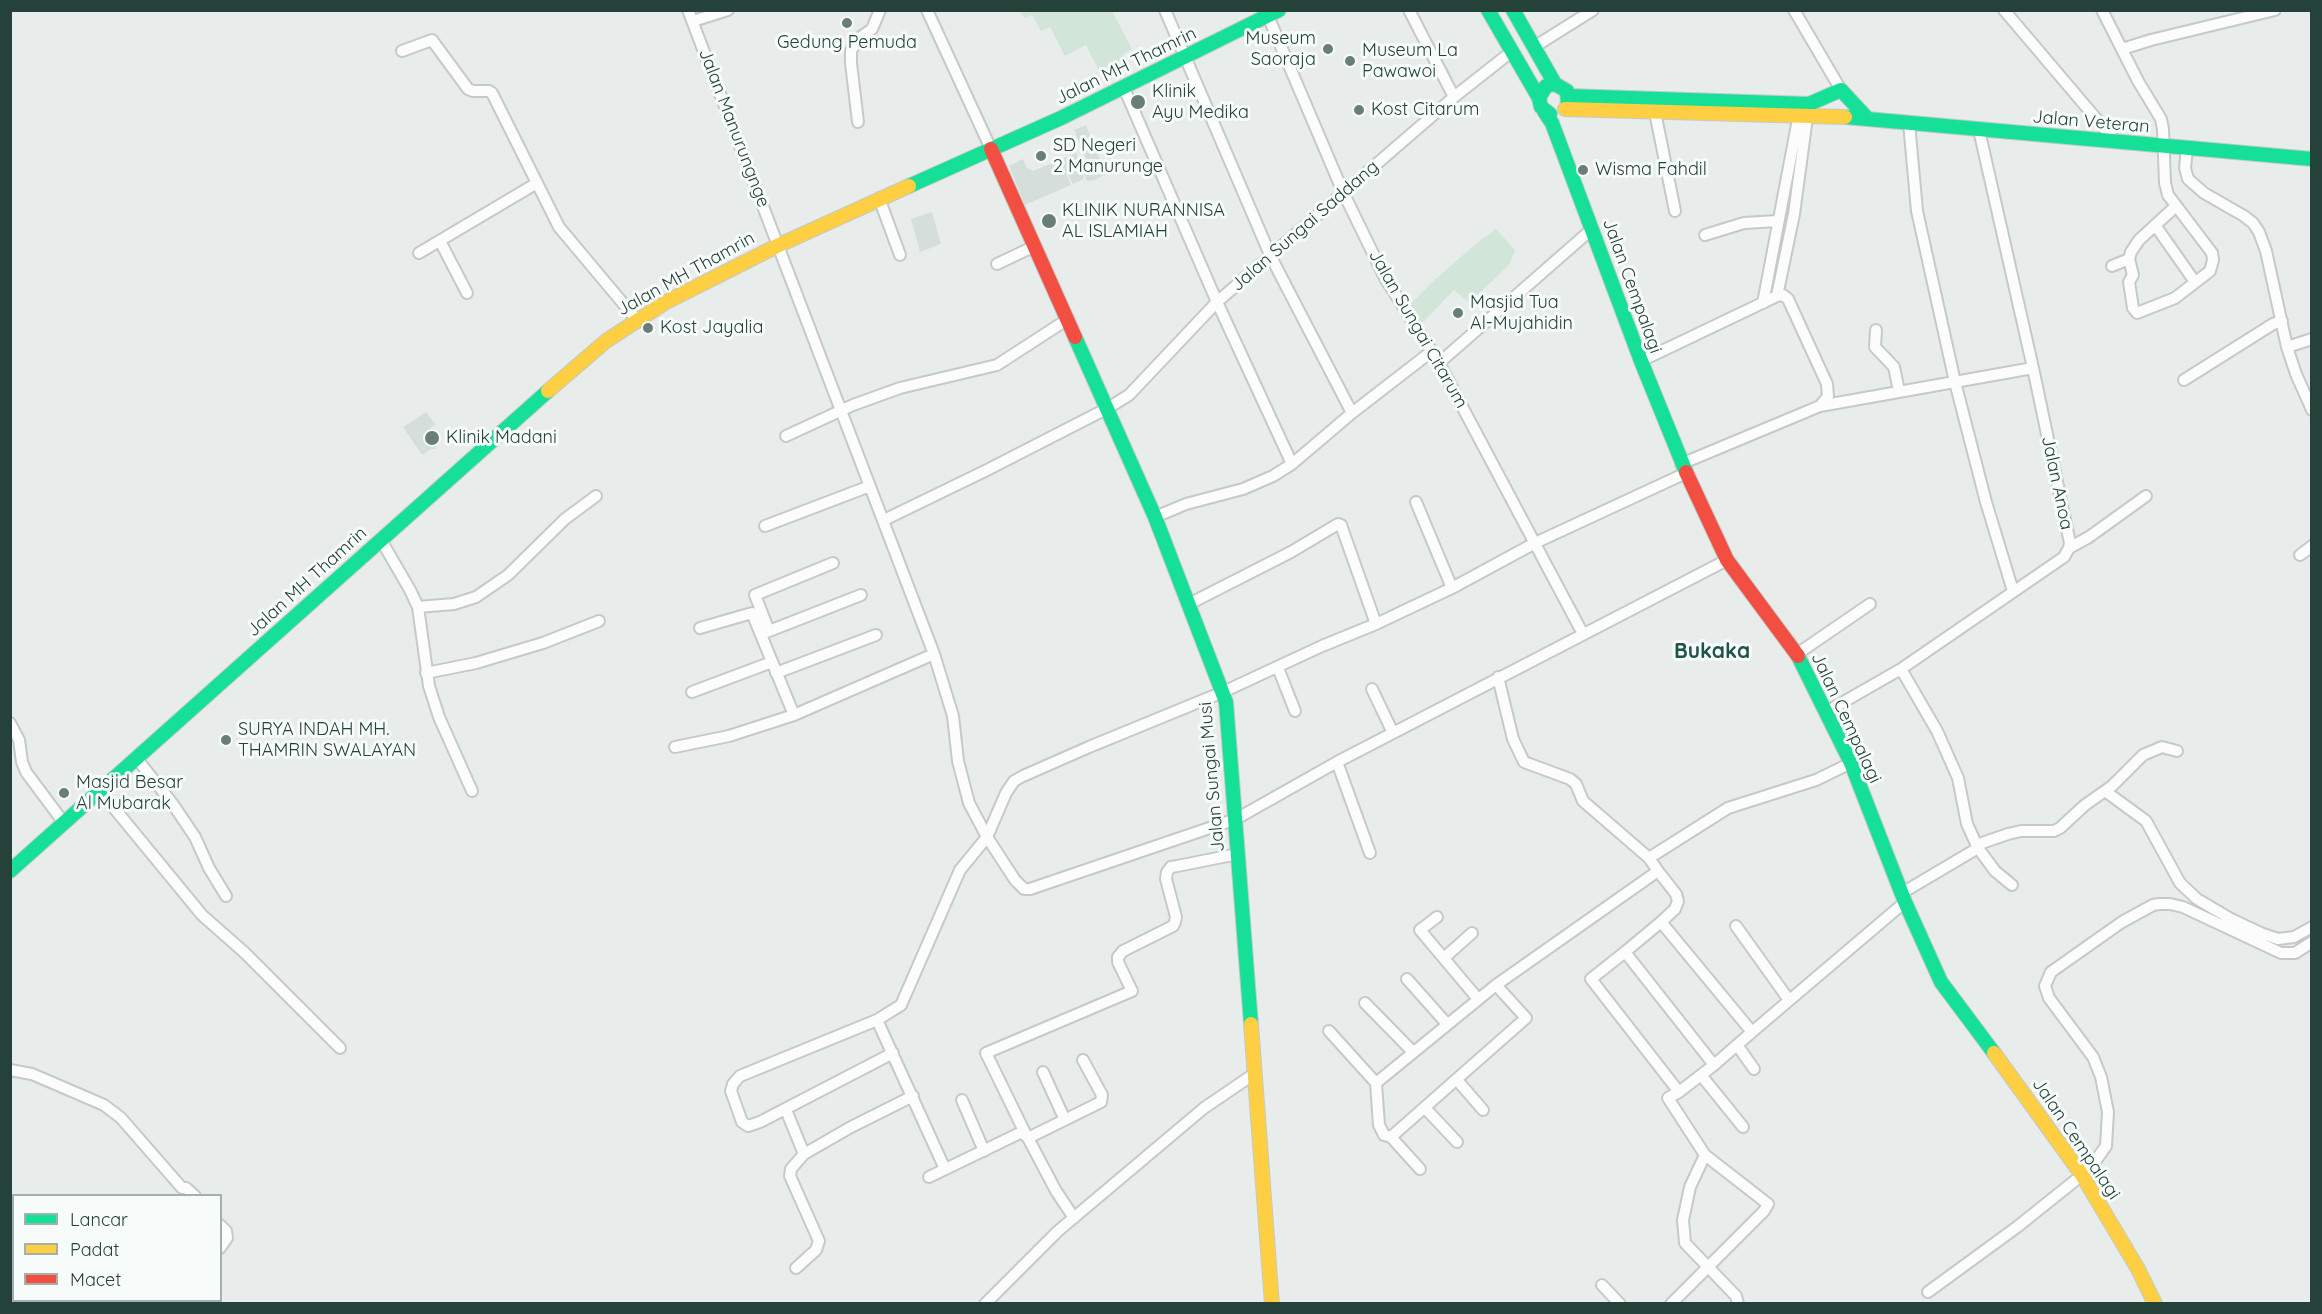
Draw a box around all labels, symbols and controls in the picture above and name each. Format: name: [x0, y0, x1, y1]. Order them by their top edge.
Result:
marker: Gedung Pemuda: [840, 16, 854, 30]
street label: Jalan MH Thamrin: [1052, 23, 1200, 109]
place label: Museum Saoraja: [1246, 28, 1316, 70]
place label: Gedung Pemuda: [777, 32, 917, 54]
place label: Museum La Pawawoi: [1362, 40, 1458, 82]
marker: Museum Saoraja: [1321, 42, 1335, 56]
street label: Jalan Manurungnge: [694, 46, 774, 210]
marker: Museum La Pawawoi: [1343, 54, 1357, 68]
place label: Klinik Ayu Medika: [1152, 81, 1249, 124]
marker: Klinik Ayu Medika: [1129, 93, 1147, 111]
place label: Kost Citarum: [1371, 99, 1479, 121]
marker: Kost Citarum: [1352, 103, 1366, 117]
street label: Jalan Veteran: [2032, 106, 2150, 138]
place label: SD Negeri 2 Manurunge: [1053, 135, 1163, 178]
marker: SD Negeri 2 Manurunge: [1034, 149, 1048, 163]
street label: Jalan Sungai Saddang: [1227, 156, 1383, 296]
place label: Wisma Fahdil: [1595, 159, 1707, 181]
marker: Wisma Fahdil: [1576, 163, 1590, 177]
place label: KLINIK NURANNISA AL ISLAMIAH: [1062, 200, 1225, 242]
marker: KLINIK NURANNISA AL ISLAMIAH: [1040, 212, 1058, 230]
street label: Jalan Cempalagi: [1598, 216, 1666, 356]
street label: Jalan MH Thamrin: [613, 227, 759, 321]
street label: Jalan Sungai Citarum: [1364, 246, 1472, 412]
place label: Masjid Tua Al-Mujahidin: [1470, 292, 1573, 334]
marker: Masjid Tua Al-Mujahidin: [1451, 306, 1465, 320]
place label: Kost Jayalia: [660, 317, 763, 339]
marker: Kost Jayalia: [641, 321, 655, 335]
place label: Klinik Madani: [446, 427, 557, 449]
marker: Klinik Madani: [423, 429, 441, 447]
street label: Jalan Anoa: [2037, 434, 2077, 532]
street label: Jalan MH Thamrin: [243, 522, 371, 642]
district label: Bukaka: [1674, 639, 1750, 665]
street label: Jalan Cempalagi: [1806, 649, 1886, 787]
street label: Jalan Sungai Musi: [1195, 701, 1229, 853]
place label: SURYA INDAH MH. THAMRIN SWALAYAN: [238, 719, 416, 762]
marker: SURYA INDAH MH. THAMRIN SWALAYAN: [219, 733, 233, 747]
place label: Masjid Besar Al Mubarak: [76, 772, 183, 814]
marker: Masjid Besar Al Mubarak: [57, 786, 71, 800]
street label: Jalan Cempalagi: [2027, 1074, 2125, 1204]
legend: [12, 1194, 222, 1302]
text: Lancar: [70, 1208, 128, 1231]
text: Padat: [70, 1238, 119, 1261]
text: Macet: [70, 1268, 121, 1291]

